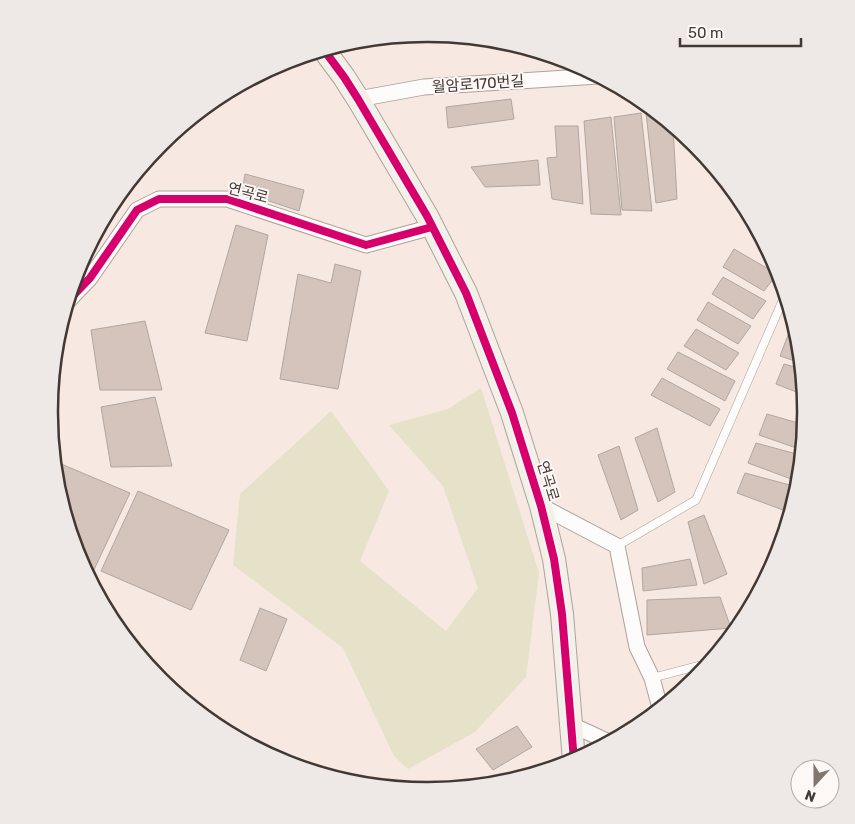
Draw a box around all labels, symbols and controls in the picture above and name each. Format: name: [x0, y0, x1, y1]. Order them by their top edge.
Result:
scale bar: [680, 15, 801, 47]
text: 50 m: [688, 24, 723, 42]
street label: 월암로170번길: [431, 72, 525, 96]
street label: 연곡로: [226, 179, 270, 207]
street label: 연곡로: [533, 459, 563, 503]
north arrow: [790, 759, 840, 809]
text: N: [803, 786, 818, 805]

